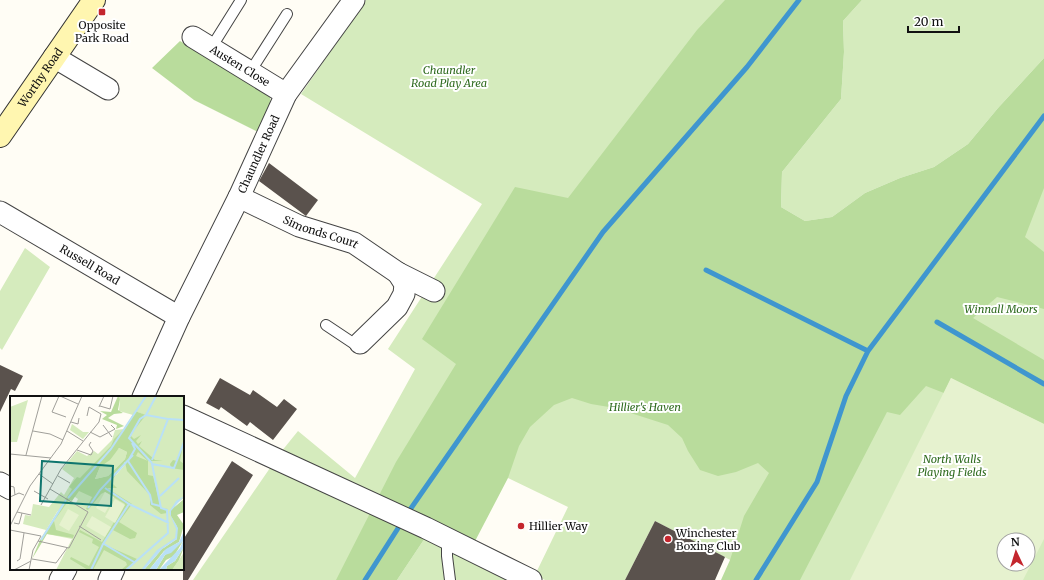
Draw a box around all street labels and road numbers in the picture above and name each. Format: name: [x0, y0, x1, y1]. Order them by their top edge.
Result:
street label: Austen Close: [207, 42, 273, 90]
street label: Worthy Road: [14, 45, 66, 111]
street label: Chaundler Road: [235, 112, 283, 196]
street label: Simonds Court: [281, 212, 362, 252]
street label: Russell Road: [57, 242, 123, 288]

